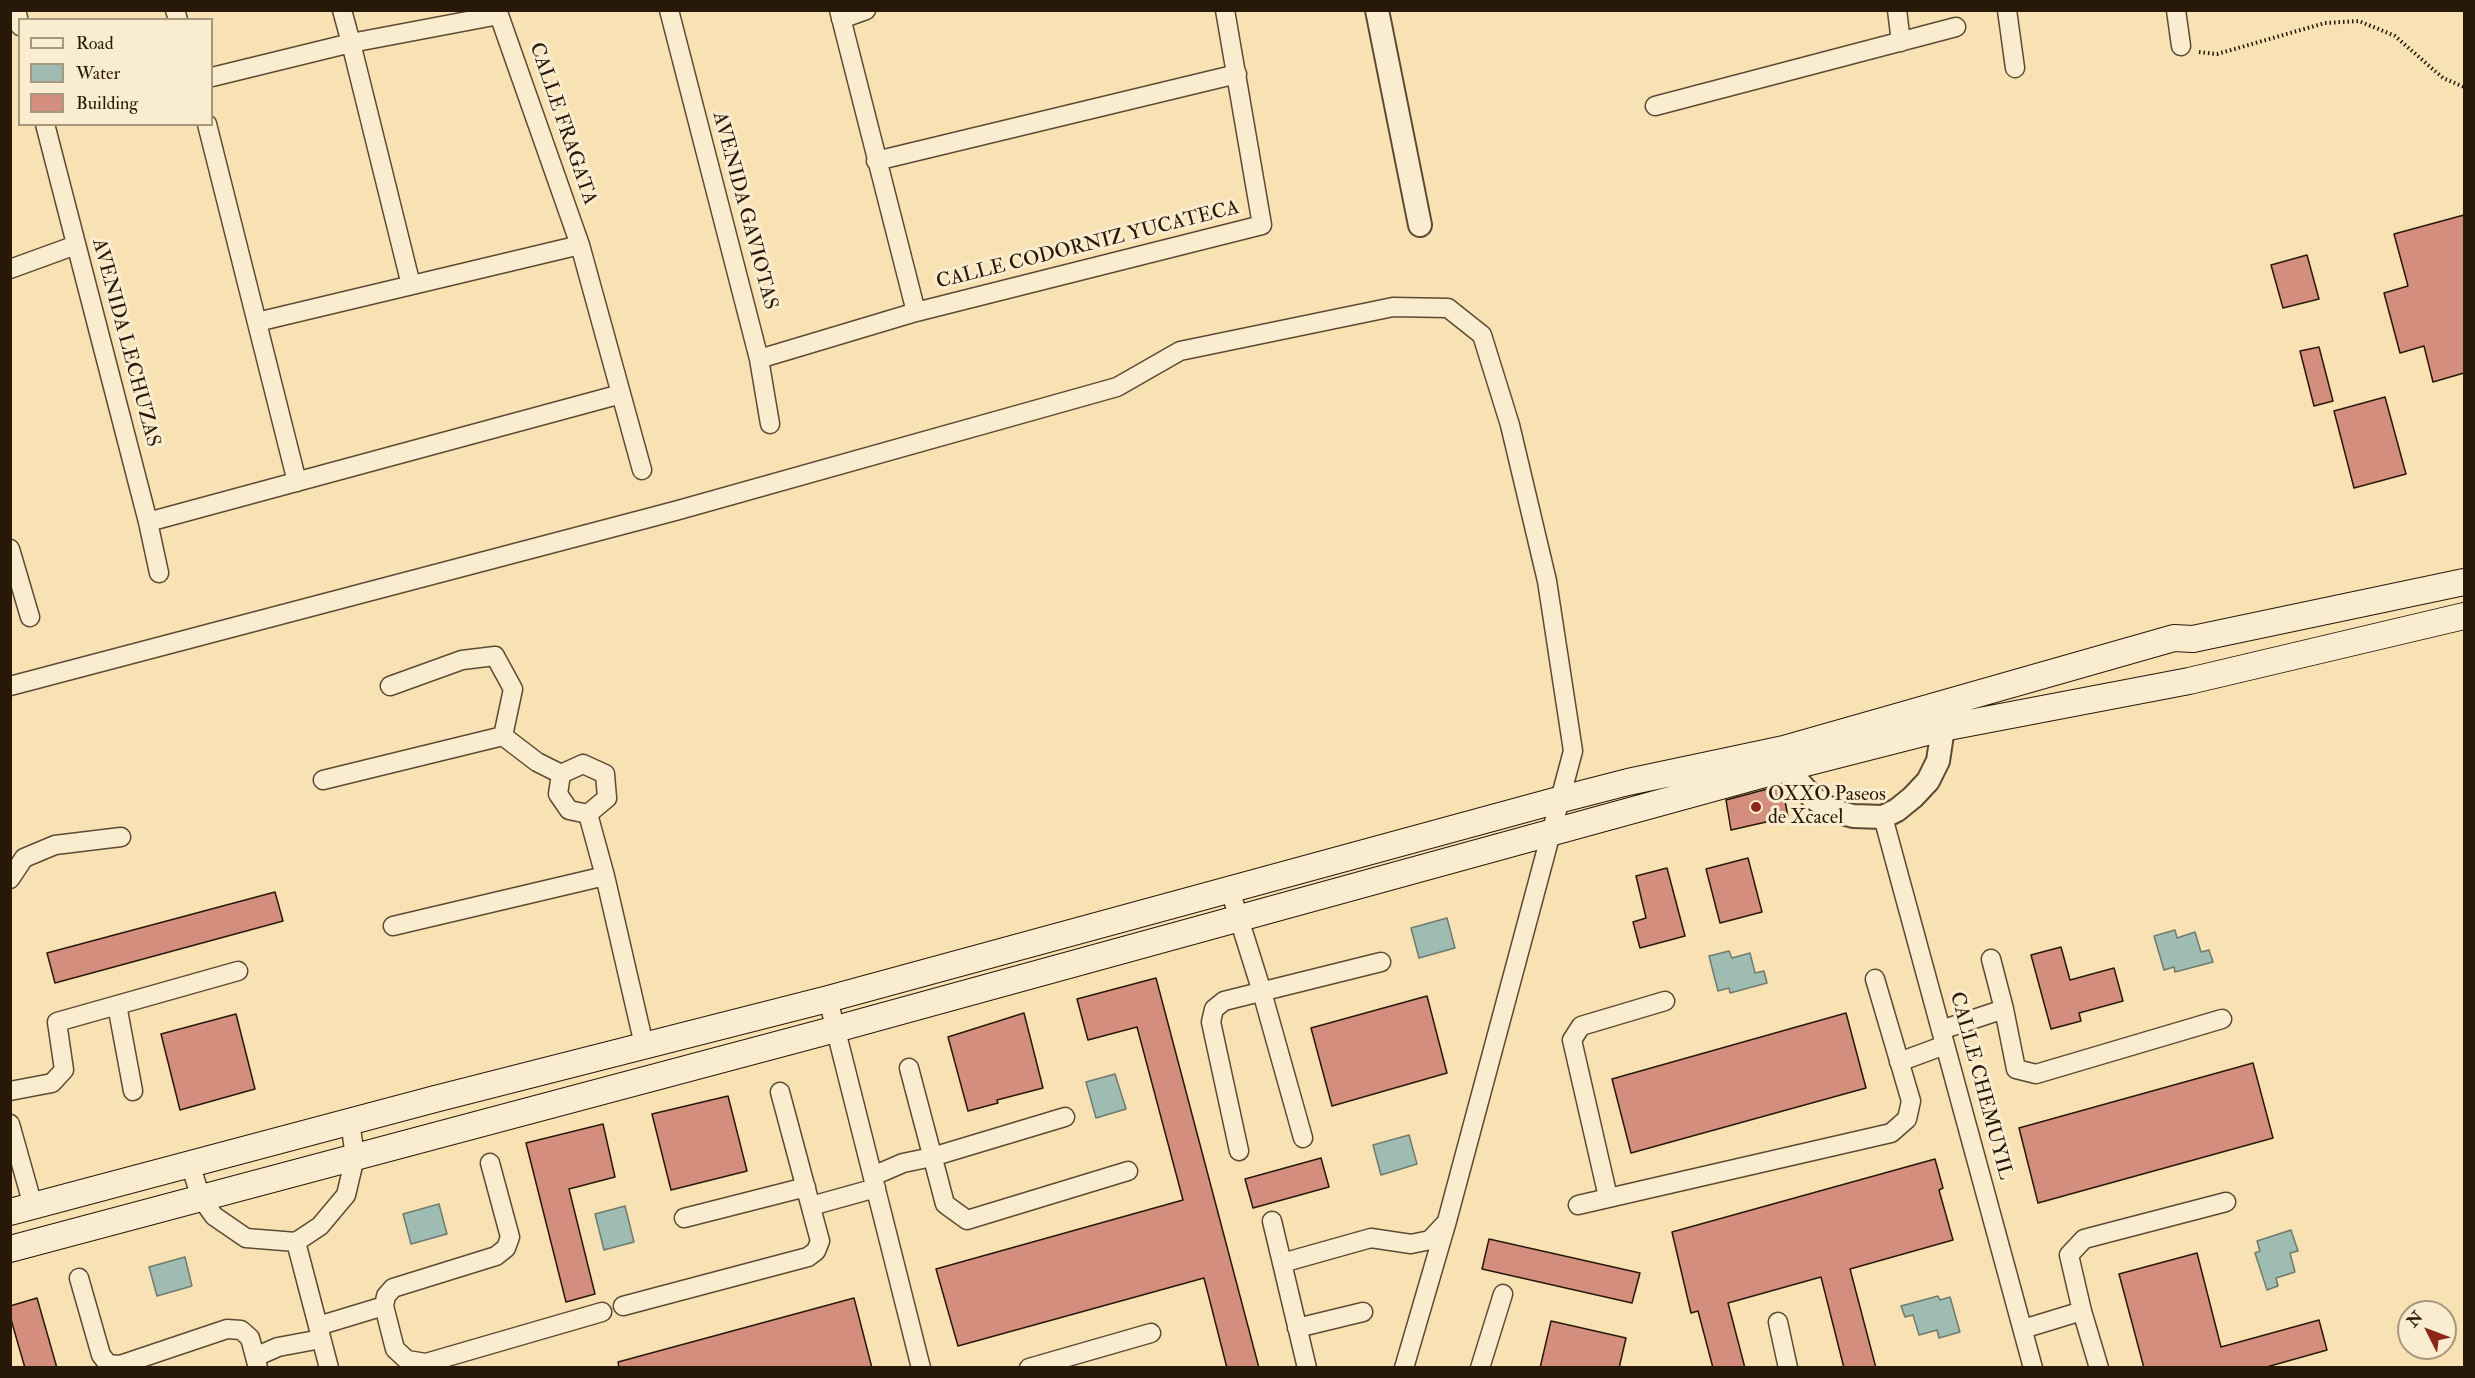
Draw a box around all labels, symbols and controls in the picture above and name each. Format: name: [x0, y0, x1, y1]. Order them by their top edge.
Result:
legend: [18, 18, 213, 126]
text: Road: [76, 32, 114, 55]
street label: CALLE FRAGATA: [523, 40, 601, 208]
text: Water: [76, 62, 120, 85]
text: Building: [76, 92, 138, 115]
street label: AVENIDA GAVIOTAS: [706, 110, 782, 312]
street label: CALLE CODORNIZ YUCATECA: [934, 197, 1242, 295]
street label: AVENIDA LECHUZAS: [86, 236, 164, 450]
place label: OXXO Paseos de Xcacel: [1768, 784, 1886, 831]
marker: OXXO Paseos de Xcacel: [1749, 800, 1763, 814]
street label: CALLE CHEMUYIL: [1943, 990, 2017, 1182]
north arrow: [2397, 1300, 2457, 1360]
text: N: [2403, 1307, 2427, 1331]

